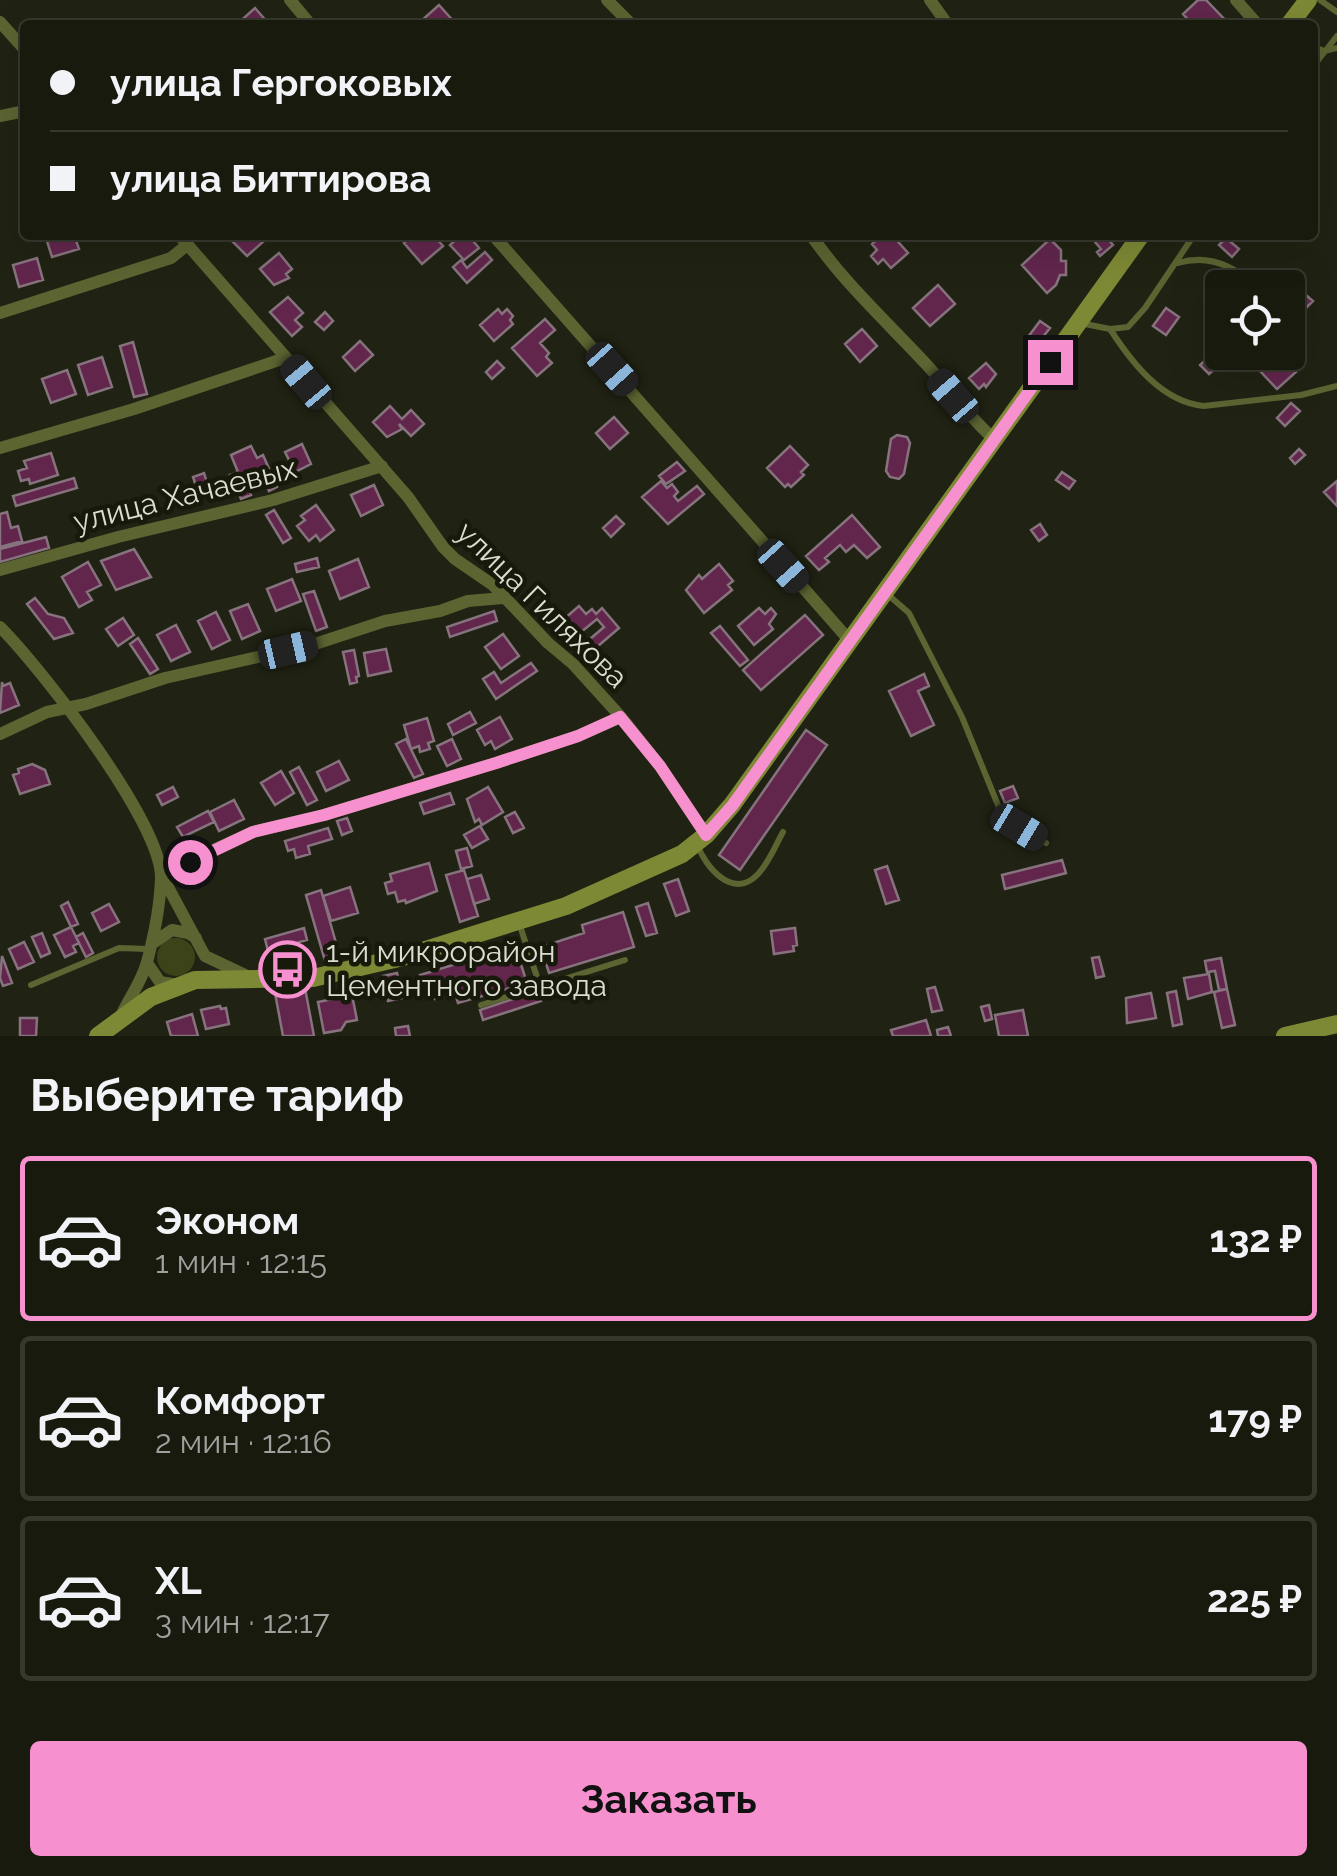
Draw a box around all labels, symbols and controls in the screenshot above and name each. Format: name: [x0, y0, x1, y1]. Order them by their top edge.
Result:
text: улица Гергоковых: [110, 60, 452, 105]
text: улица Биттирова: [110, 156, 431, 201]
map controls: [1205, 270, 1305, 370]
button: locate: [1205, 270, 1305, 370]
car: [581, 337, 643, 401]
route end: [1028, 340, 1073, 385]
car: [275, 349, 337, 415]
car: [922, 364, 984, 428]
street label: улица Хачаевых: [70, 450, 300, 539]
street label: улица Гиляхова: [450, 514, 635, 695]
car: [752, 534, 814, 598]
car: [255, 629, 321, 671]
car: [986, 799, 1052, 855]
route start: [168, 840, 213, 885]
place label: 1-й микрорайон Цементного завода: [326, 934, 607, 1003]
bus stop icon: 1-й микрорайон Цементного завода: [257, 939, 317, 999]
text: Выберите тариф: [30, 1069, 404, 1122]
icon: car: [35, 1194, 125, 1284]
text: Эконом: [155, 1198, 299, 1243]
text: 132 ₽: [1209, 1216, 1302, 1261]
text: 1 мин · 12:15: [155, 1243, 327, 1280]
icon: car: [35, 1374, 125, 1464]
text: Комфорт: [155, 1378, 325, 1423]
text: 179 ₽: [1208, 1396, 1302, 1441]
text: 2 мин · 12:16: [155, 1423, 332, 1460]
icon: car: [35, 1554, 125, 1644]
text: XL: [155, 1558, 202, 1603]
text: 225 ₽: [1207, 1576, 1302, 1621]
text: 3 мин · 12:17: [155, 1603, 330, 1640]
button: Заказать: [30, 1741, 1307, 1856]

